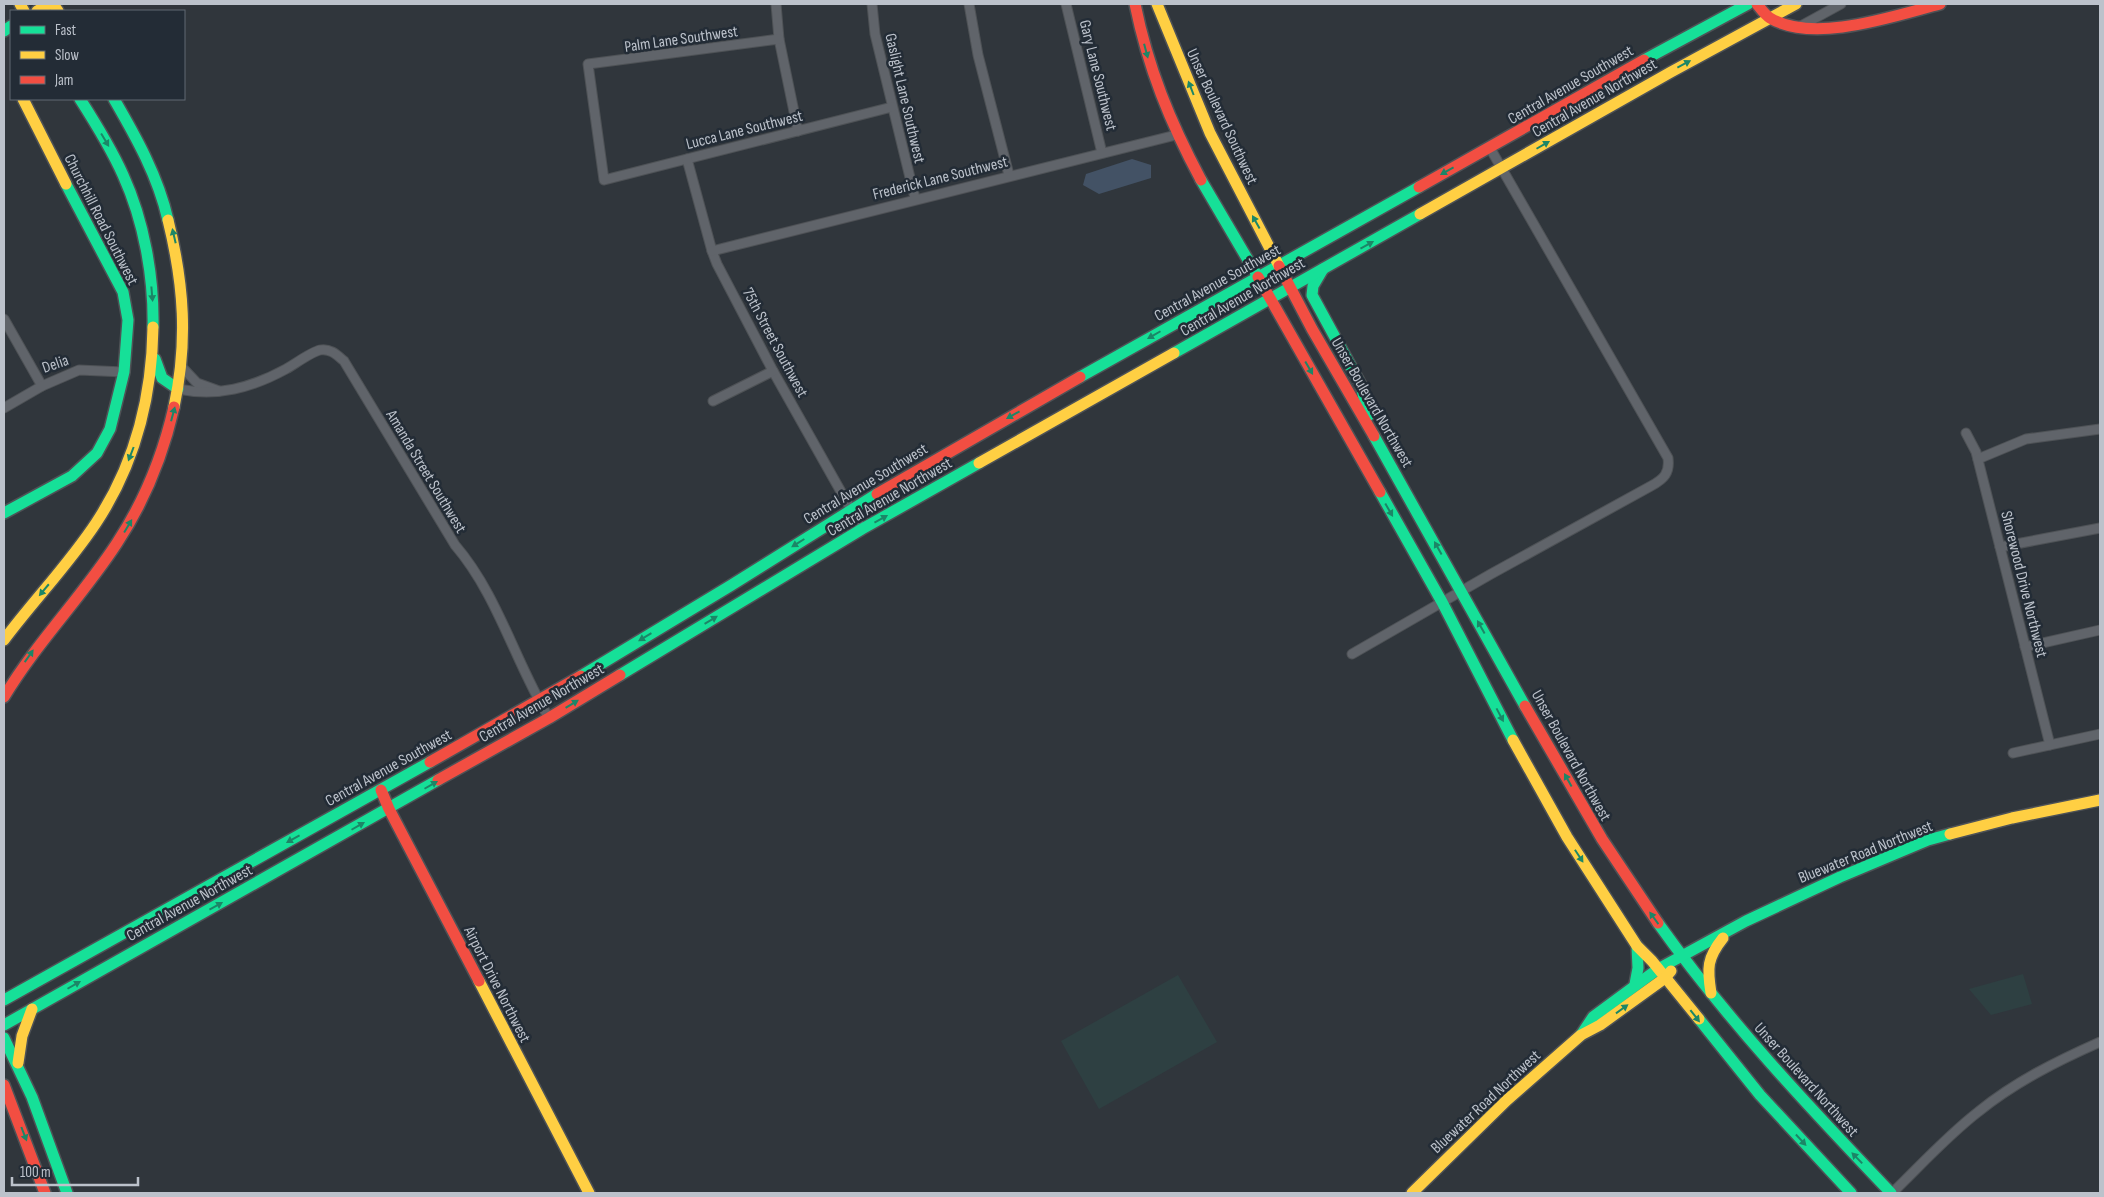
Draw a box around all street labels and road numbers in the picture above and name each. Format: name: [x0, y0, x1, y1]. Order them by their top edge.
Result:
street label: Gary Lane Southwest: [1075, 18, 1120, 133]
street label: Palm Lane Southwest: [623, 22, 739, 57]
street label: Gaslight Lane Southwest: [880, 32, 929, 165]
street label: Central Avenue Southwest: [1505, 42, 1637, 129]
street label: Unser Boulevard Southwest: [1182, 46, 1261, 188]
street label: Central Avenue Northwest: [1529, 55, 1661, 142]
street label: Lucca Lane Southwest: [684, 107, 805, 154]
street label: Churchhill Road Southwest: [59, 151, 142, 288]
street label: Frederick Lane Southwest: [871, 152, 1010, 204]
street label: Central Avenue Southwest: [1151, 241, 1284, 326]
street label: Central Avenue Northwest: [1177, 254, 1309, 341]
street label: 75th Street Southwest: [738, 285, 812, 401]
street label: Unser Boulevard Northwest: [1327, 334, 1417, 471]
street label: Delia: [40, 351, 71, 378]
street label: Amanda Street Southwest: [381, 406, 470, 537]
street label: Central Avenue Southwest: [800, 440, 931, 529]
street label: Central Avenue Northwest: [824, 454, 956, 541]
street label: Shorewood Drive Northwest: [1996, 509, 2051, 660]
street label: Central Avenue Northwest: [476, 660, 608, 747]
street label: Unser Boulevard Northwest: [1527, 687, 1615, 825]
street label: Central Avenue Southwest: [322, 726, 455, 811]
street label: Bluewater Road Northwest: [1796, 817, 1935, 888]
street label: Central Avenue Northwest: [124, 861, 256, 946]
street label: Airport Drive Northwest: [459, 923, 534, 1046]
street label: Unser Boulevard Northwest: [1750, 1019, 1862, 1141]
street label: Bluewater Road Northwest: [1427, 1046, 1545, 1158]

